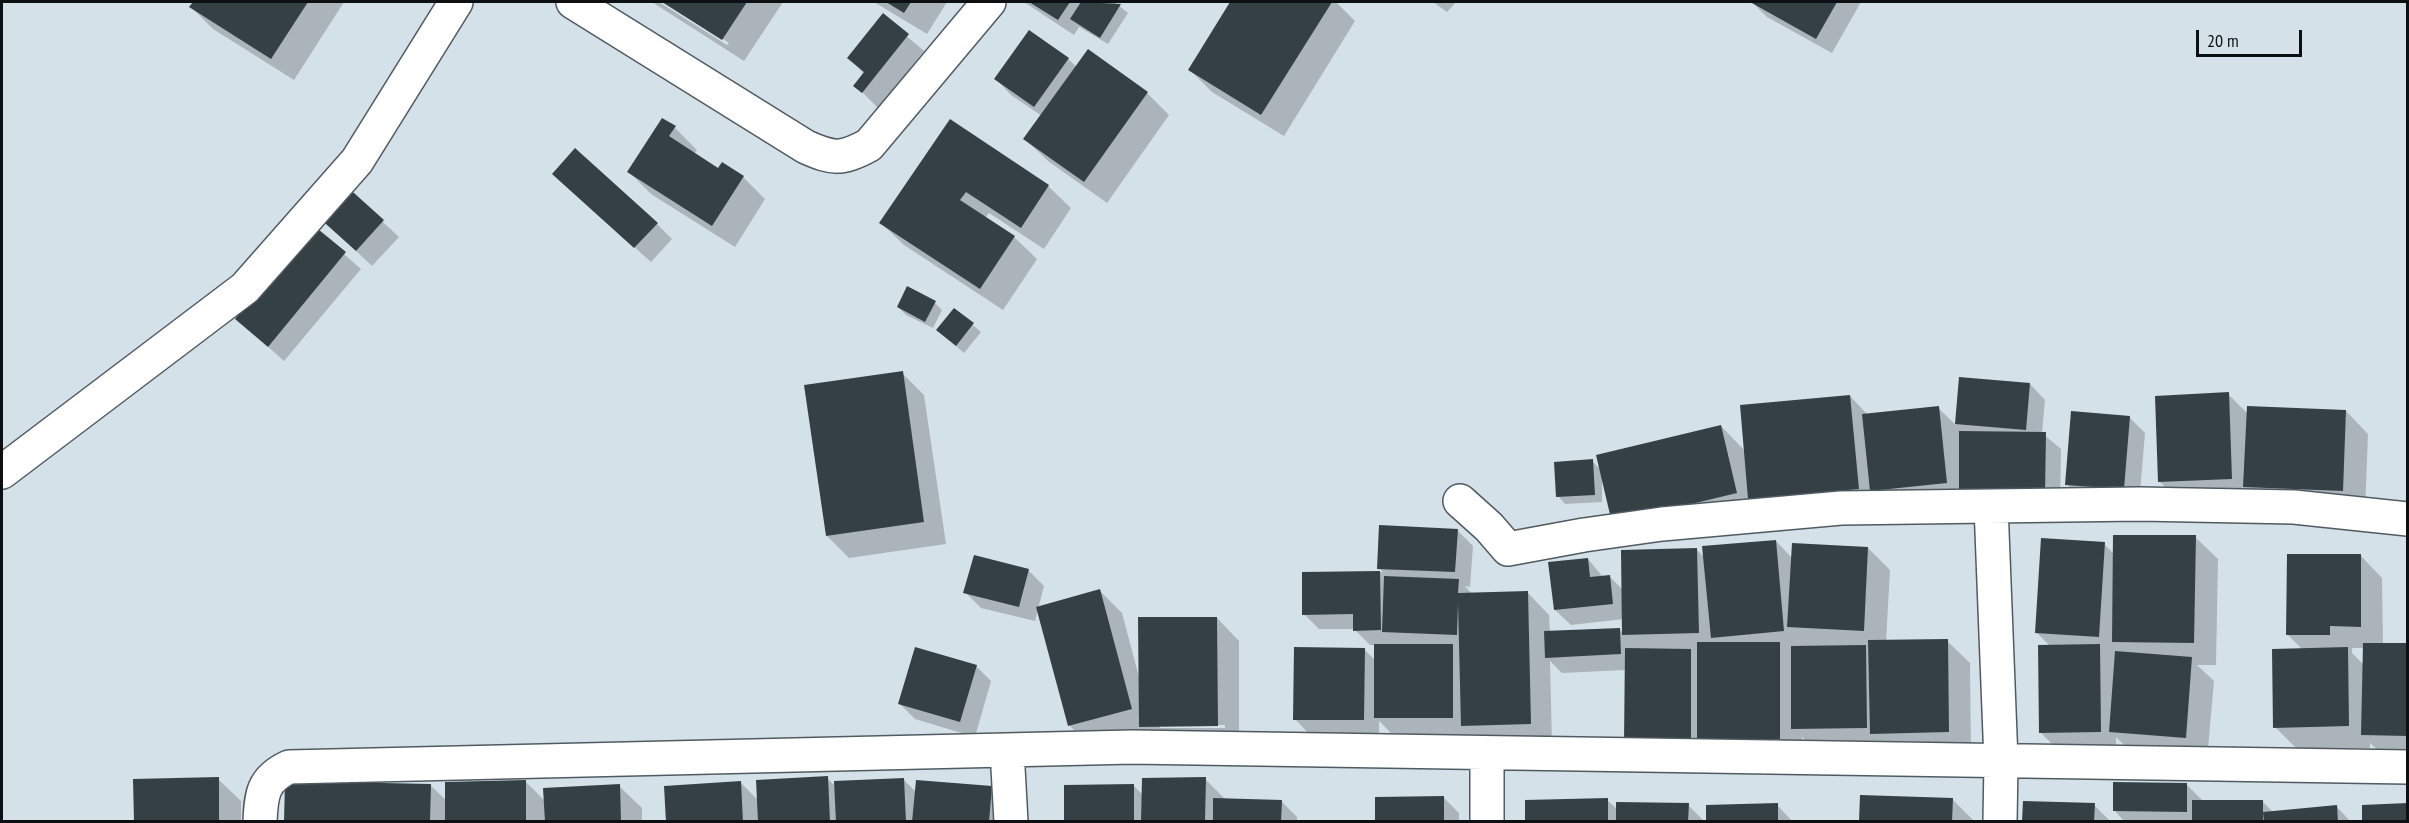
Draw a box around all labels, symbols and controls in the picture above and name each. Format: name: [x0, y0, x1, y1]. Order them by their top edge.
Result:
scale bar: [2199, 18, 2306, 56]
text: 20 m: [2207, 29, 2239, 52]

